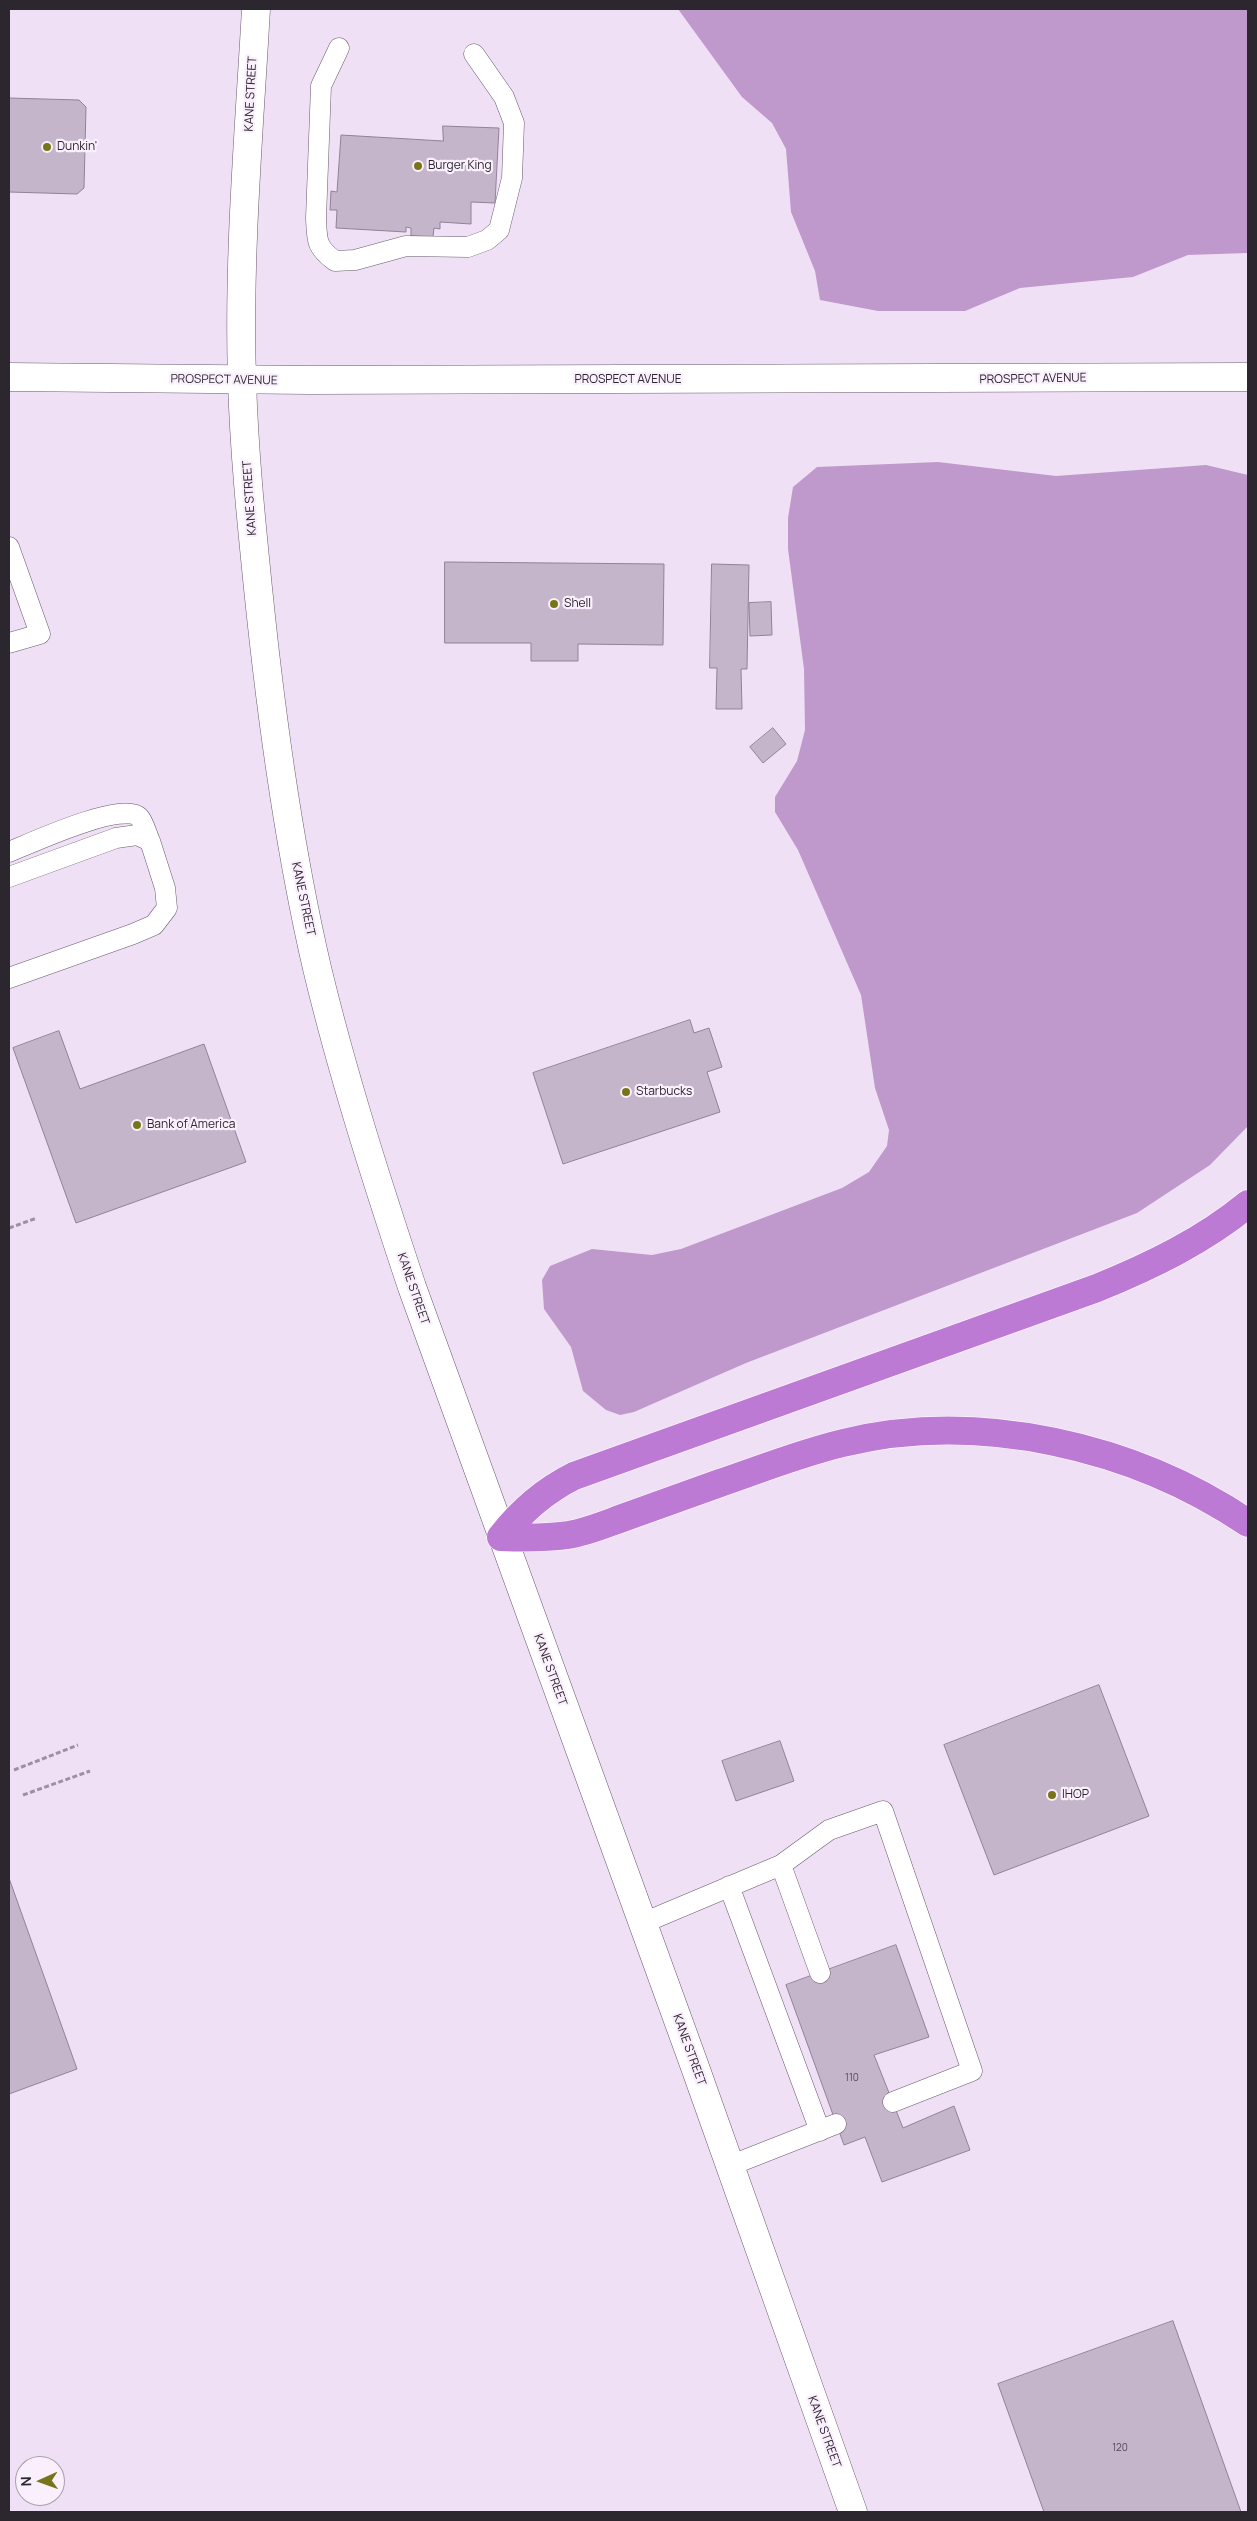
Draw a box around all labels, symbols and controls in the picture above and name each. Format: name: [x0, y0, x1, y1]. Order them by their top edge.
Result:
street label: KANE STREET: [242, 56, 260, 132]
place label: Dunkin': [57, 140, 97, 154]
marker: Dunkin': [41, 141, 53, 153]
place label: Burger King: [428, 159, 492, 173]
marker: Burger King: [412, 160, 424, 172]
street label: PROSPECT AVENUE: [979, 371, 1087, 387]
street label: PROSPECT AVENUE: [170, 372, 278, 388]
street label: PROSPECT AVENUE: [574, 373, 682, 387]
street label: KANE STREET: [240, 460, 260, 536]
place label: Shell: [564, 597, 591, 611]
marker: Shell: [548, 598, 560, 610]
street label: KANE STREET: [288, 861, 318, 937]
place label: Starbucks: [636, 1085, 692, 1099]
marker: Starbucks: [620, 1086, 632, 1098]
place label: Bank of America: [147, 1118, 235, 1132]
marker: Bank of America: [131, 1119, 143, 1131]
street label: KANE STREET: [394, 1251, 432, 1327]
street label: KANE STREET: [530, 1632, 570, 1708]
place label: IHOP: [1062, 1788, 1089, 1802]
marker: IHOP: [1046, 1789, 1058, 1801]
street label: KANE STREET: [669, 2012, 709, 2088]
house number: 110: [845, 2072, 859, 2084]
street label: KANE STREET: [804, 2394, 844, 2470]
house number: 120: [1112, 2442, 1128, 2454]
north arrow: [15, 2456, 65, 2506]
text: N: [16, 2476, 35, 2487]

